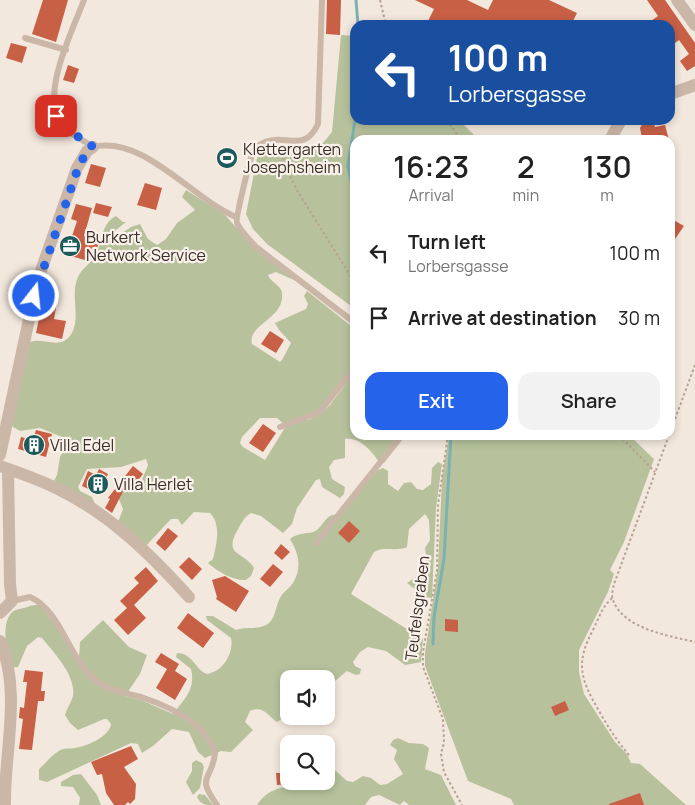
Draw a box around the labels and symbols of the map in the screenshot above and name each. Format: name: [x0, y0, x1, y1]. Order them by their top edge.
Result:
pin: [35, 95, 77, 137]
place label: Klettergarten Josephsheim: [243, 138, 341, 178]
sports icon: Klettergarten Josephsheim: [215, 146, 239, 170]
place label: Burkert Network Service: [86, 226, 206, 266]
office icon: Burkert Network Service: [58, 234, 82, 258]
position arrow: [7, 269, 59, 321]
building icon: Villa Edel: [22, 433, 46, 457]
place label: Villa Edel: [50, 434, 114, 456]
building icon: Villa Herlet: [86, 472, 110, 496]
place label: Villa Herlet: [114, 473, 192, 495]
street label: Teufelsgraben: [400, 554, 434, 662]

